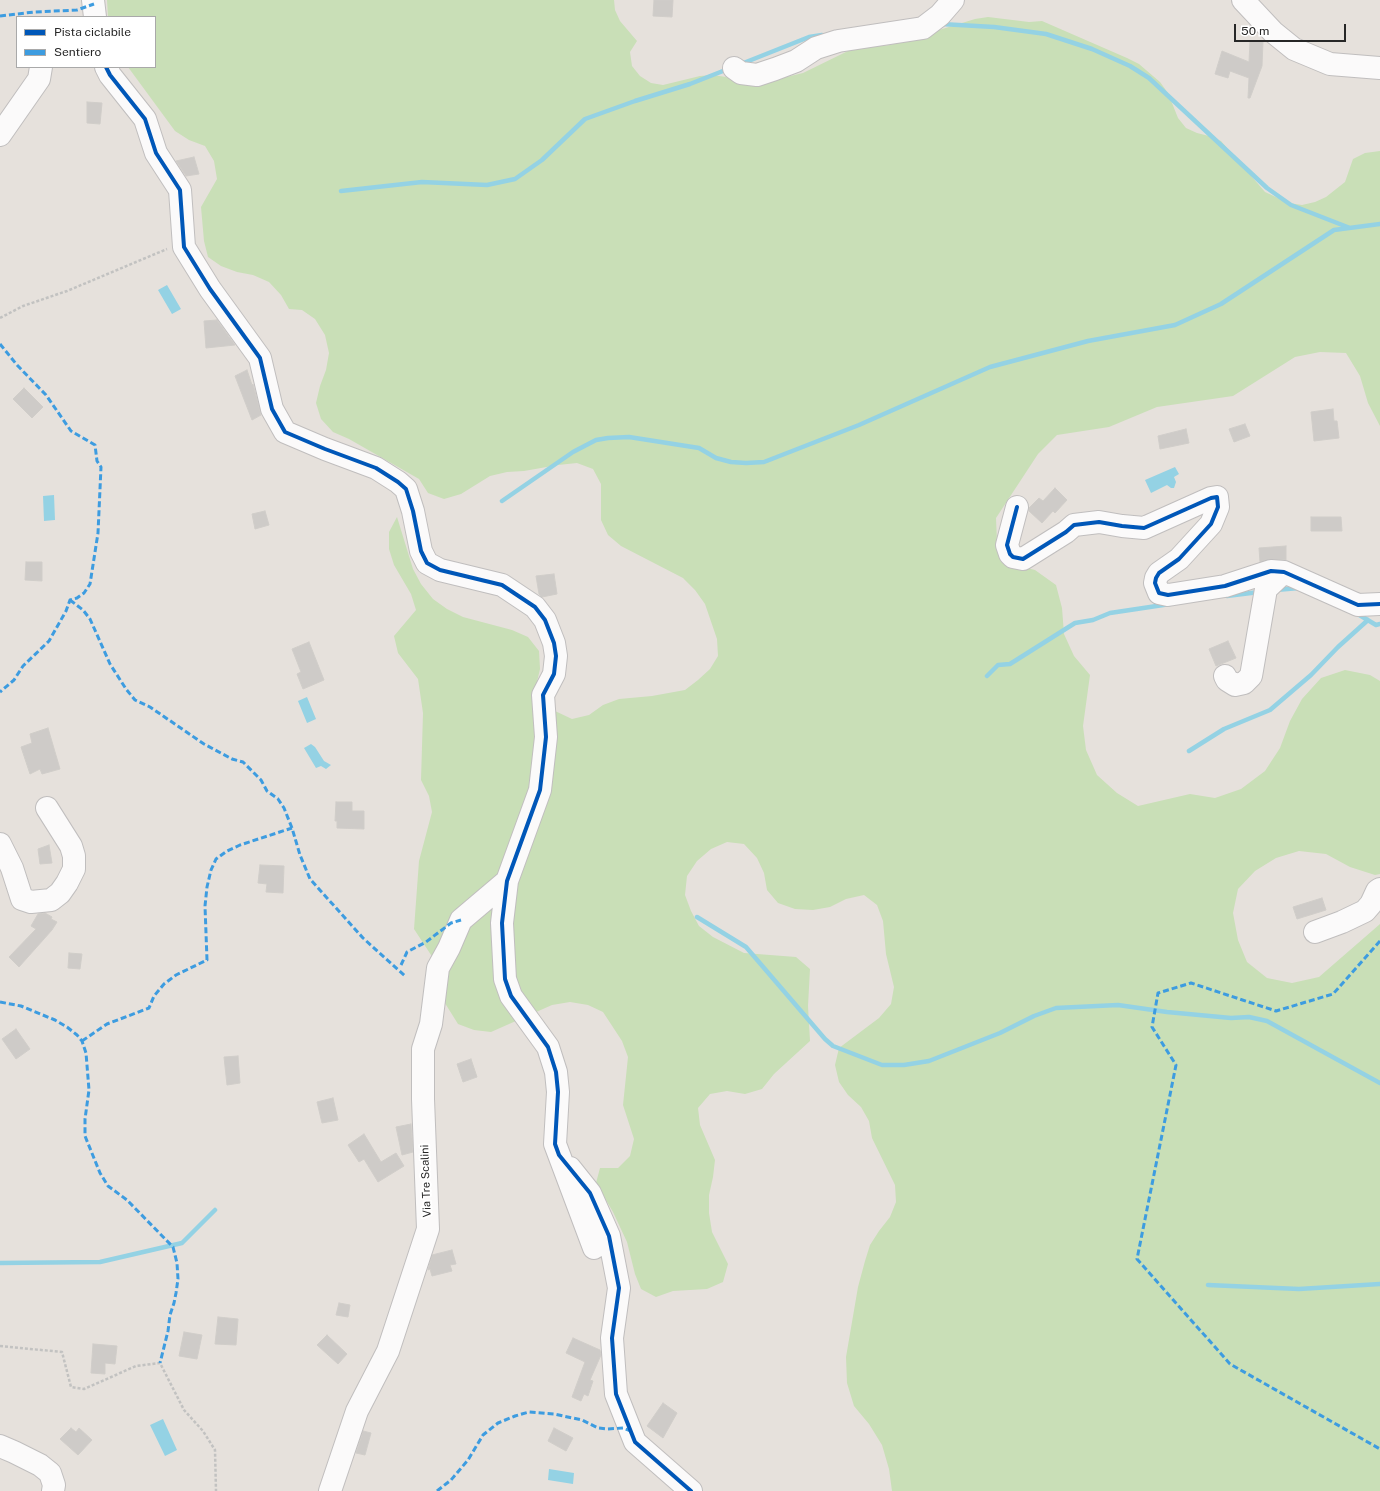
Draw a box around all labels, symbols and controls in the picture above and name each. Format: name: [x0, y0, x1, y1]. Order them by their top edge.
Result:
legend: [16, 16, 156, 68]
scale bar: [1236, 16, 1348, 42]
text: 50 m: [1241, 24, 1269, 38]
text: Pista ciclabile: [54, 25, 131, 39]
text: Sentiero: [54, 45, 101, 59]
street label: Via Tre Scalini: [418, 1144, 434, 1218]

